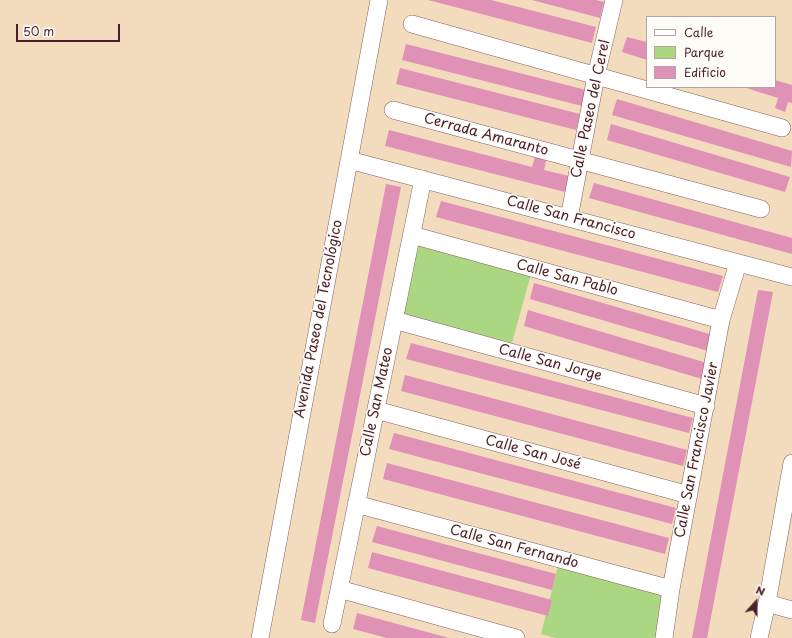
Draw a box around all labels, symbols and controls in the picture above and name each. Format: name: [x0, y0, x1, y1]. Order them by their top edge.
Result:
scale bar: [18, 16, 122, 42]
legend: [646, 16, 776, 88]
text: 50 m: [23, 22, 54, 40]
text: Calle: [684, 23, 713, 41]
street label: Calle Paseo del Cerel: [568, 38, 614, 180]
text: Parque: [684, 43, 724, 61]
text: Edificio: [684, 63, 726, 81]
street label: Cerrada Amaranto: [422, 110, 550, 160]
street label: Calle San Francisco: [505, 193, 637, 243]
street label: Avenida Paseo del Tecnológico: [292, 218, 346, 420]
street label: Calle San Pablo: [514, 256, 620, 300]
street label: Calle San Jorge: [496, 341, 604, 385]
street label: Calle San Mateo: [357, 346, 397, 458]
street label: Calle San Francisco Javier: [672, 361, 722, 539]
street label: Calle San José: [483, 432, 583, 474]
street label: Calle San Fernando: [448, 522, 580, 572]
text: N: [753, 581, 768, 600]
north arrow: [736, 582, 776, 622]

